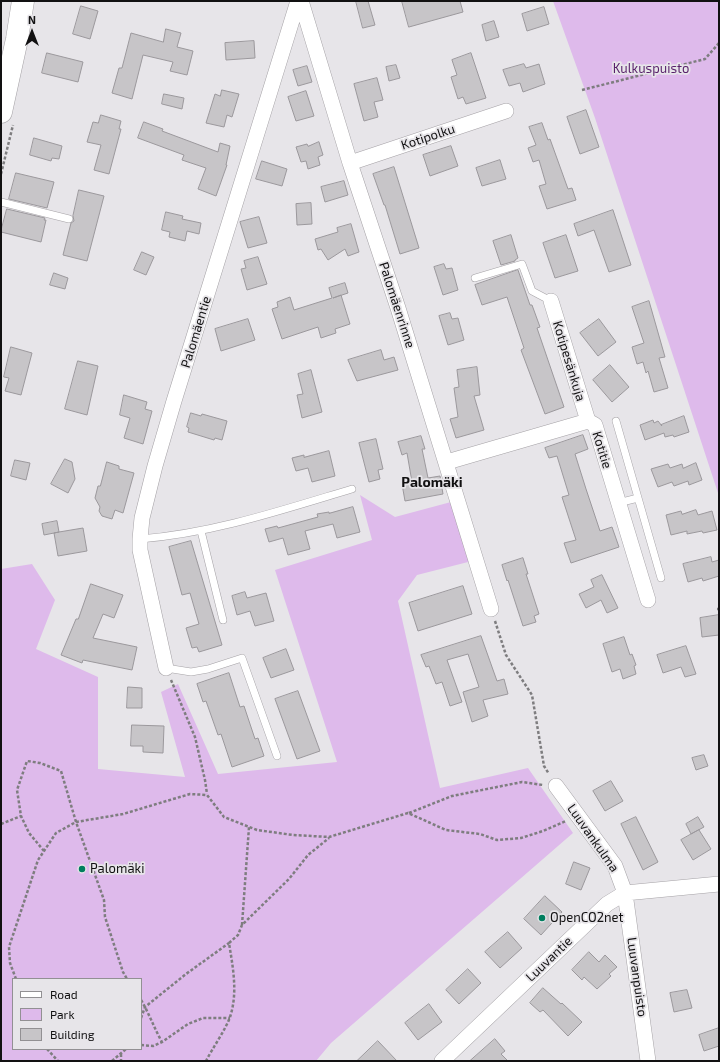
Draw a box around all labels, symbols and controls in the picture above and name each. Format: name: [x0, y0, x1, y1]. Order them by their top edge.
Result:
north arrow: [12, 12, 52, 52]
text: N: [28, 13, 36, 26]
park label: Kulkuspuisto: [613, 61, 689, 77]
street label: Kotipolku: [399, 121, 457, 153]
street label: Palomäenrinne: [376, 260, 418, 350]
street label: Palomäentie: [178, 294, 214, 370]
street label: Kotipesänkuja: [549, 319, 589, 403]
street label: Kotitie: [589, 429, 615, 471]
district label: Palomäki: [401, 474, 463, 490]
street label: Luuvankulma: [564, 801, 622, 875]
place label: Palomäki: [90, 861, 144, 877]
marker: Palomäki: [77, 864, 87, 874]
place label: OpenCO2net: [550, 910, 624, 926]
marker: OpenCO2net: [537, 913, 547, 923]
street label: Luuvantie: [523, 933, 575, 985]
street label: Luuvanpuisto: [624, 936, 650, 1018]
legend: [12, 978, 142, 1050]
text: Road: [50, 987, 78, 1001]
text: Park: [50, 1007, 75, 1021]
text: Building: [50, 1027, 94, 1041]

